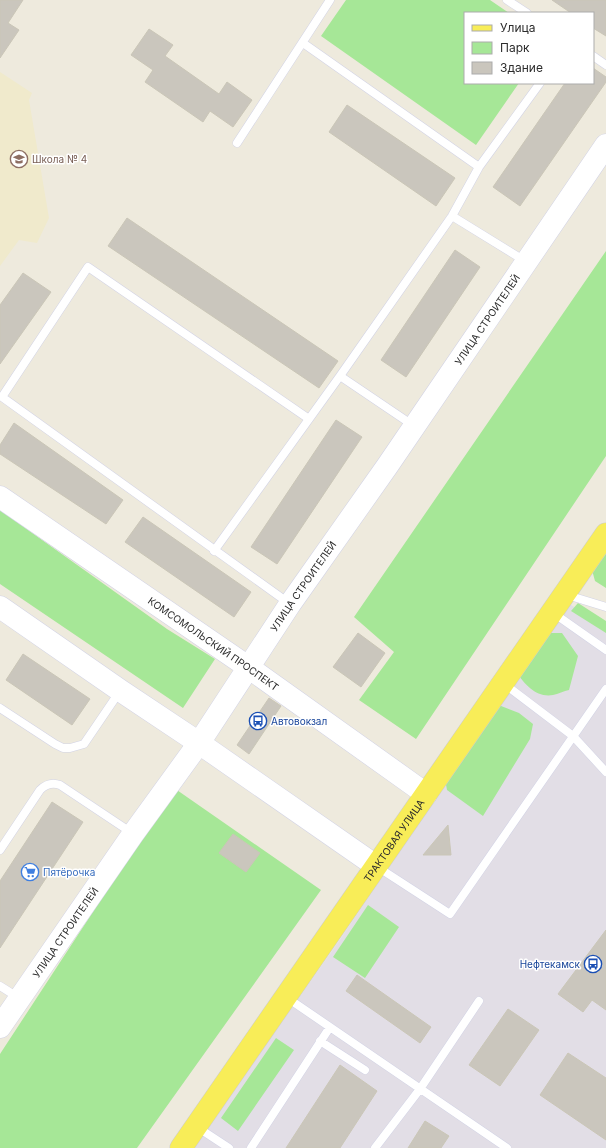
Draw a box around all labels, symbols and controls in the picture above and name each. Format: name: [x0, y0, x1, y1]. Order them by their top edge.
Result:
legend: [464, 12, 594, 84]
text: Улица: [500, 20, 535, 35]
text: Парк: [500, 40, 530, 55]
text: Здание: [500, 60, 543, 75]
school or university icon: Школа № 4: [9, 149, 29, 169]
place label: Школа № 4: [32, 153, 87, 165]
street label: УЛИЦА СТРОИТЕЛЕЙ: [452, 271, 522, 367]
street label: УЛИЦА СТРОИТЕЛЕЙ: [268, 538, 338, 634]
street label: КОМСОМОЛЬСКИЙ ПРОСПЕКТ: [146, 594, 281, 693]
bus stop icon: Автовокзал: [248, 711, 268, 731]
place label: Автовокзал: [271, 715, 327, 727]
street label: ТРАКТОВАЯ УЛИЦА: [361, 797, 427, 884]
supermarket icon: Пятёрочка: [20, 862, 40, 882]
place label: Пятёрочка: [43, 866, 95, 878]
street label: УЛИЦА СТРОИТЕЛЕЙ: [30, 884, 101, 980]
bus stop icon: Нефтекамск: [583, 954, 603, 974]
place label: Нефтекамск: [520, 958, 581, 970]

